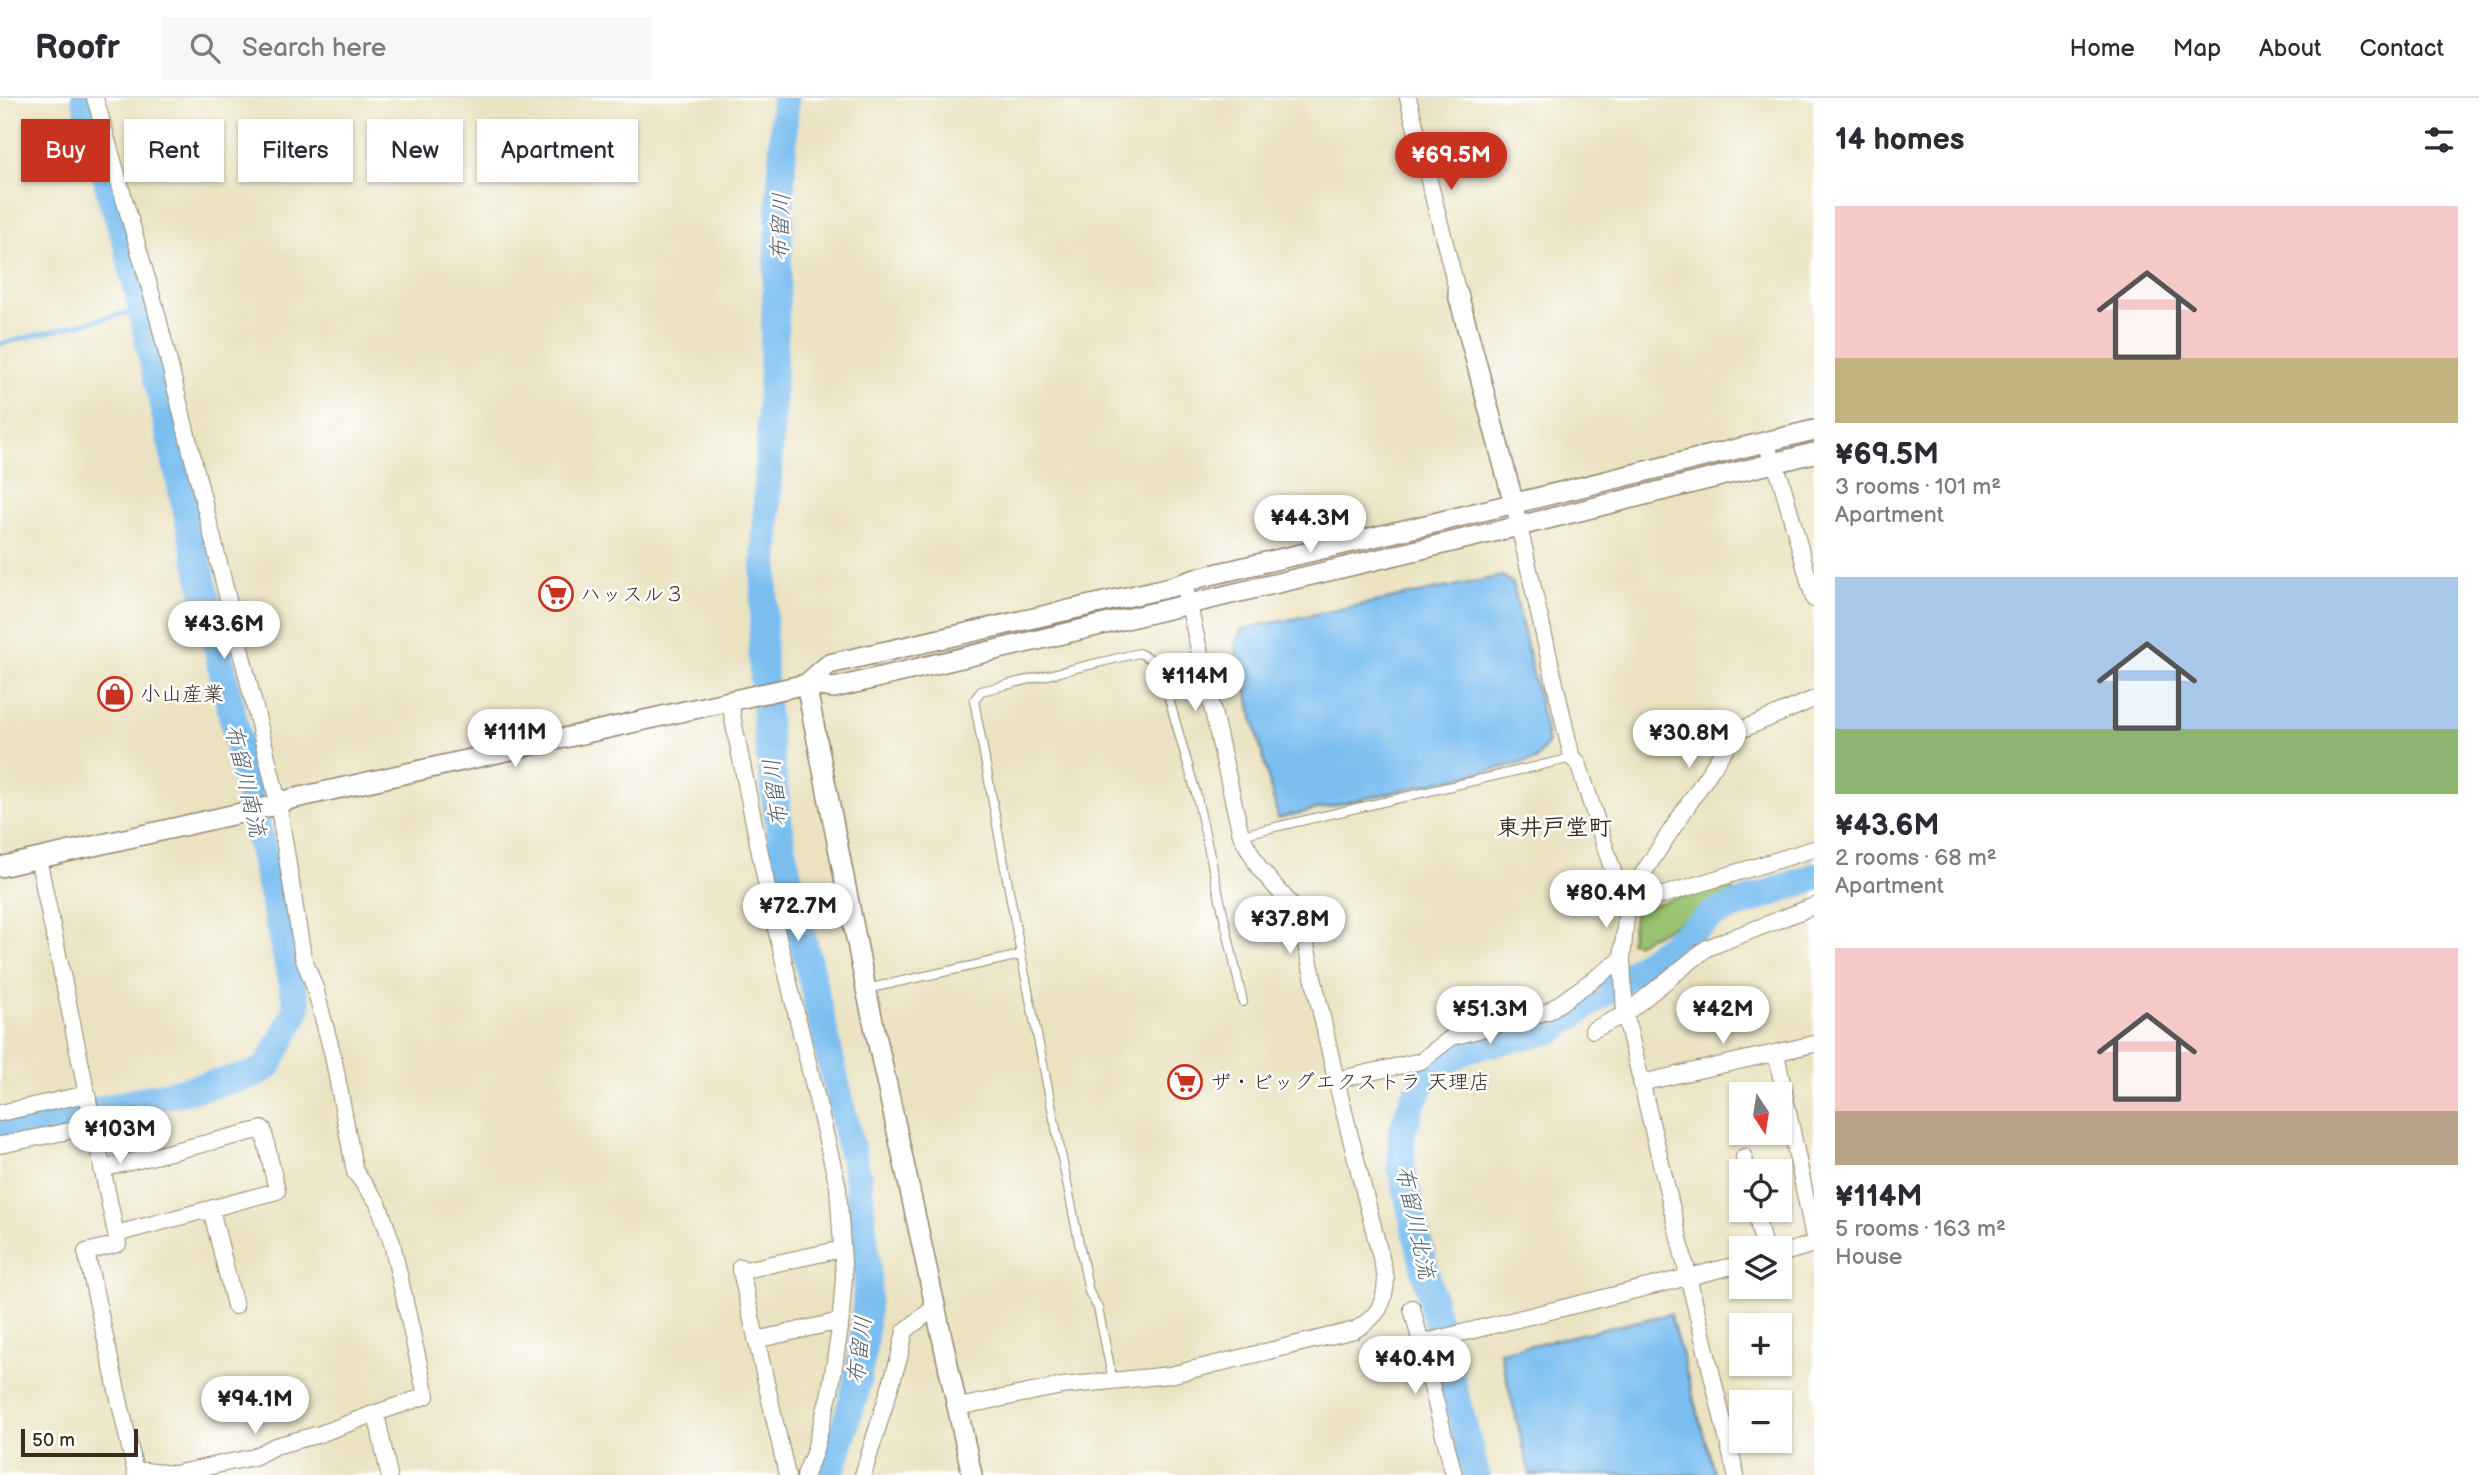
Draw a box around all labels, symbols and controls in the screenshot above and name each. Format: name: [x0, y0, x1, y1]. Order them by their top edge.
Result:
search box: [162, 17, 652, 80]
text: Roofr: [35, 28, 120, 68]
icon: search: [186, 29, 224, 67]
text: Search here: [242, 33, 386, 64]
text: Home: [2070, 34, 2135, 63]
text: Map: [2173, 34, 2221, 63]
text: About: [2259, 34, 2321, 63]
text: Contact: [2359, 34, 2444, 63]
chip: Buy: [21, 119, 110, 182]
chip: Rent: [124, 119, 224, 182]
chip: Filters: [238, 119, 353, 182]
chip: New: [367, 119, 463, 182]
chip: Apartment: [477, 119, 638, 182]
icon: filters: [2420, 121, 2458, 159]
text: 14 homes: [1835, 122, 1964, 158]
pin: ¥69.5M: [1394, 132, 1508, 192]
text: ¥69.5M: [1411, 141, 1491, 169]
water label: 布留川: [766, 192, 796, 262]
icon: home: [2084, 252, 2210, 378]
text: ¥69.5M: [1835, 437, 1939, 473]
text: 3 rooms · 101 m²: [1835, 473, 2001, 501]
pin: ¥44.3M: [1253, 496, 1367, 555]
text: Apartment: [1835, 501, 1944, 529]
text: ¥44.3M: [1270, 504, 1350, 532]
supermarket icon: ハッスル３: [537, 575, 575, 613]
place label: ハッスル３: [580, 582, 685, 607]
pin: ¥43.6M: [167, 602, 281, 661]
text: ¥43.6M: [184, 610, 264, 638]
icon: home: [2084, 623, 2210, 749]
pin: ¥114M: [1146, 654, 1244, 713]
text: ¥114M: [1162, 662, 1228, 690]
shop icon: 小山産業: [96, 675, 134, 713]
place label: 小山産業: [140, 682, 224, 707]
pin: ¥111M: [466, 710, 564, 769]
pin: ¥30.8M: [1632, 710, 1746, 770]
text: ¥111M: [483, 718, 547, 746]
text: ¥30.8M: [1649, 719, 1729, 747]
water label: 布留川南流: [218, 721, 272, 841]
water label: 布留川: [758, 757, 794, 829]
text: ¥43.6M: [1835, 808, 1939, 844]
district label: 東井戸堂町: [1497, 814, 1612, 842]
text: 2 rooms · 68 m²: [1835, 844, 1997, 872]
pin: ¥80.4M: [1549, 870, 1663, 930]
text: Apartment: [1835, 872, 1944, 900]
text: ¥80.4M: [1566, 879, 1646, 907]
pin: ¥72.7M: [741, 884, 855, 943]
text: ¥72.7M: [759, 892, 837, 920]
pin: ¥37.8M: [1233, 896, 1347, 956]
text: ¥37.8M: [1251, 905, 1329, 933]
pin: ¥51.3M: [1433, 986, 1547, 1046]
pin: ¥42M: [1682, 986, 1764, 1046]
icon: home: [2084, 994, 2210, 1120]
text: ¥51.3M: [1452, 995, 1528, 1023]
text: ¥42M: [1692, 995, 1754, 1023]
supermarket icon: ザ・ビッグエクストラ 天理店: [1166, 1063, 1204, 1101]
place label: ザ・ビッグエクストラ 天理店: [1210, 1070, 1490, 1095]
north arrow: [1729, 1082, 1792, 1144]
map controls: [1729, 1082, 1792, 1453]
pin: ¥103M: [71, 1107, 169, 1166]
text: ¥103M: [84, 1115, 156, 1143]
button: locate: [1729, 1159, 1792, 1222]
water label: 布留川北流: [1389, 1163, 1441, 1283]
text: ¥114M: [1835, 1179, 1922, 1215]
text: 5 rooms · 163 m²: [1835, 1215, 2006, 1243]
button: layers: [1729, 1236, 1792, 1299]
text: House: [1835, 1243, 1902, 1271]
button: +: [1729, 1313, 1792, 1376]
water label: 布留川: [842, 1314, 878, 1386]
pin: ¥40.4M: [1358, 1336, 1472, 1396]
text: ¥40.4M: [1375, 1345, 1455, 1373]
pin: ¥94.1M: [198, 1376, 312, 1436]
text: ¥94.1M: [217, 1385, 293, 1413]
button: −: [1729, 1390, 1792, 1453]
scale bar: [21, 1426, 138, 1458]
text: 50 m: [32, 1429, 75, 1452]

